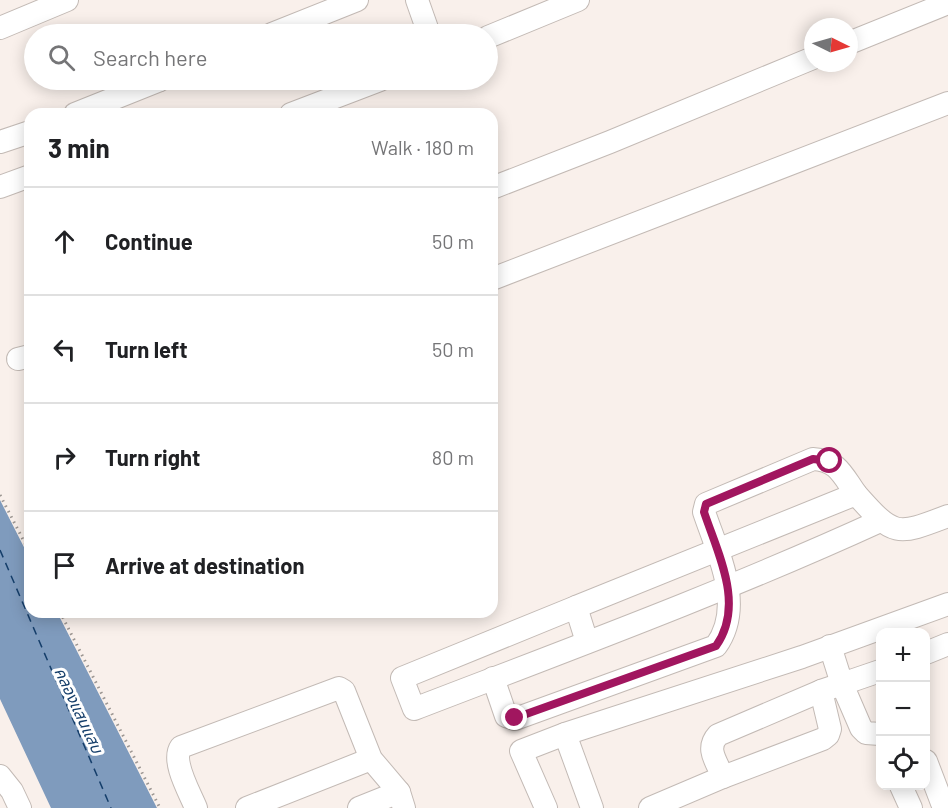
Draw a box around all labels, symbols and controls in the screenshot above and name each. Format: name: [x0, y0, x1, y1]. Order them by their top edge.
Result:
north arrow: [804, 18, 858, 72]
search box: [24, 24, 498, 90]
icon: search: [45, 41, 78, 74]
text: Search here: [93, 44, 207, 70]
text: 3 min: [48, 132, 110, 163]
text: Walk · 180 m: [371, 135, 474, 159]
icon: ahead: [48, 225, 81, 258]
text: Continue: [105, 228, 193, 254]
text: 50 m: [432, 229, 474, 253]
icon: left: [48, 333, 81, 366]
text: Turn left: [105, 336, 188, 362]
text: 50 m: [432, 337, 474, 361]
icon: right: [48, 441, 81, 474]
text: Turn right: [105, 444, 200, 470]
text: 80 m: [432, 445, 474, 469]
route start: [816, 447, 842, 473]
icon: arrive: [48, 549, 81, 582]
text: Arrive at destination: [105, 552, 304, 578]
map controls: [876, 628, 930, 790]
button: +: [876, 628, 930, 682]
water label: คลองแสนแสบ: [51, 664, 108, 757]
button: −: [876, 682, 930, 736]
route end: [501, 704, 527, 730]
button: locate: [876, 736, 930, 790]

